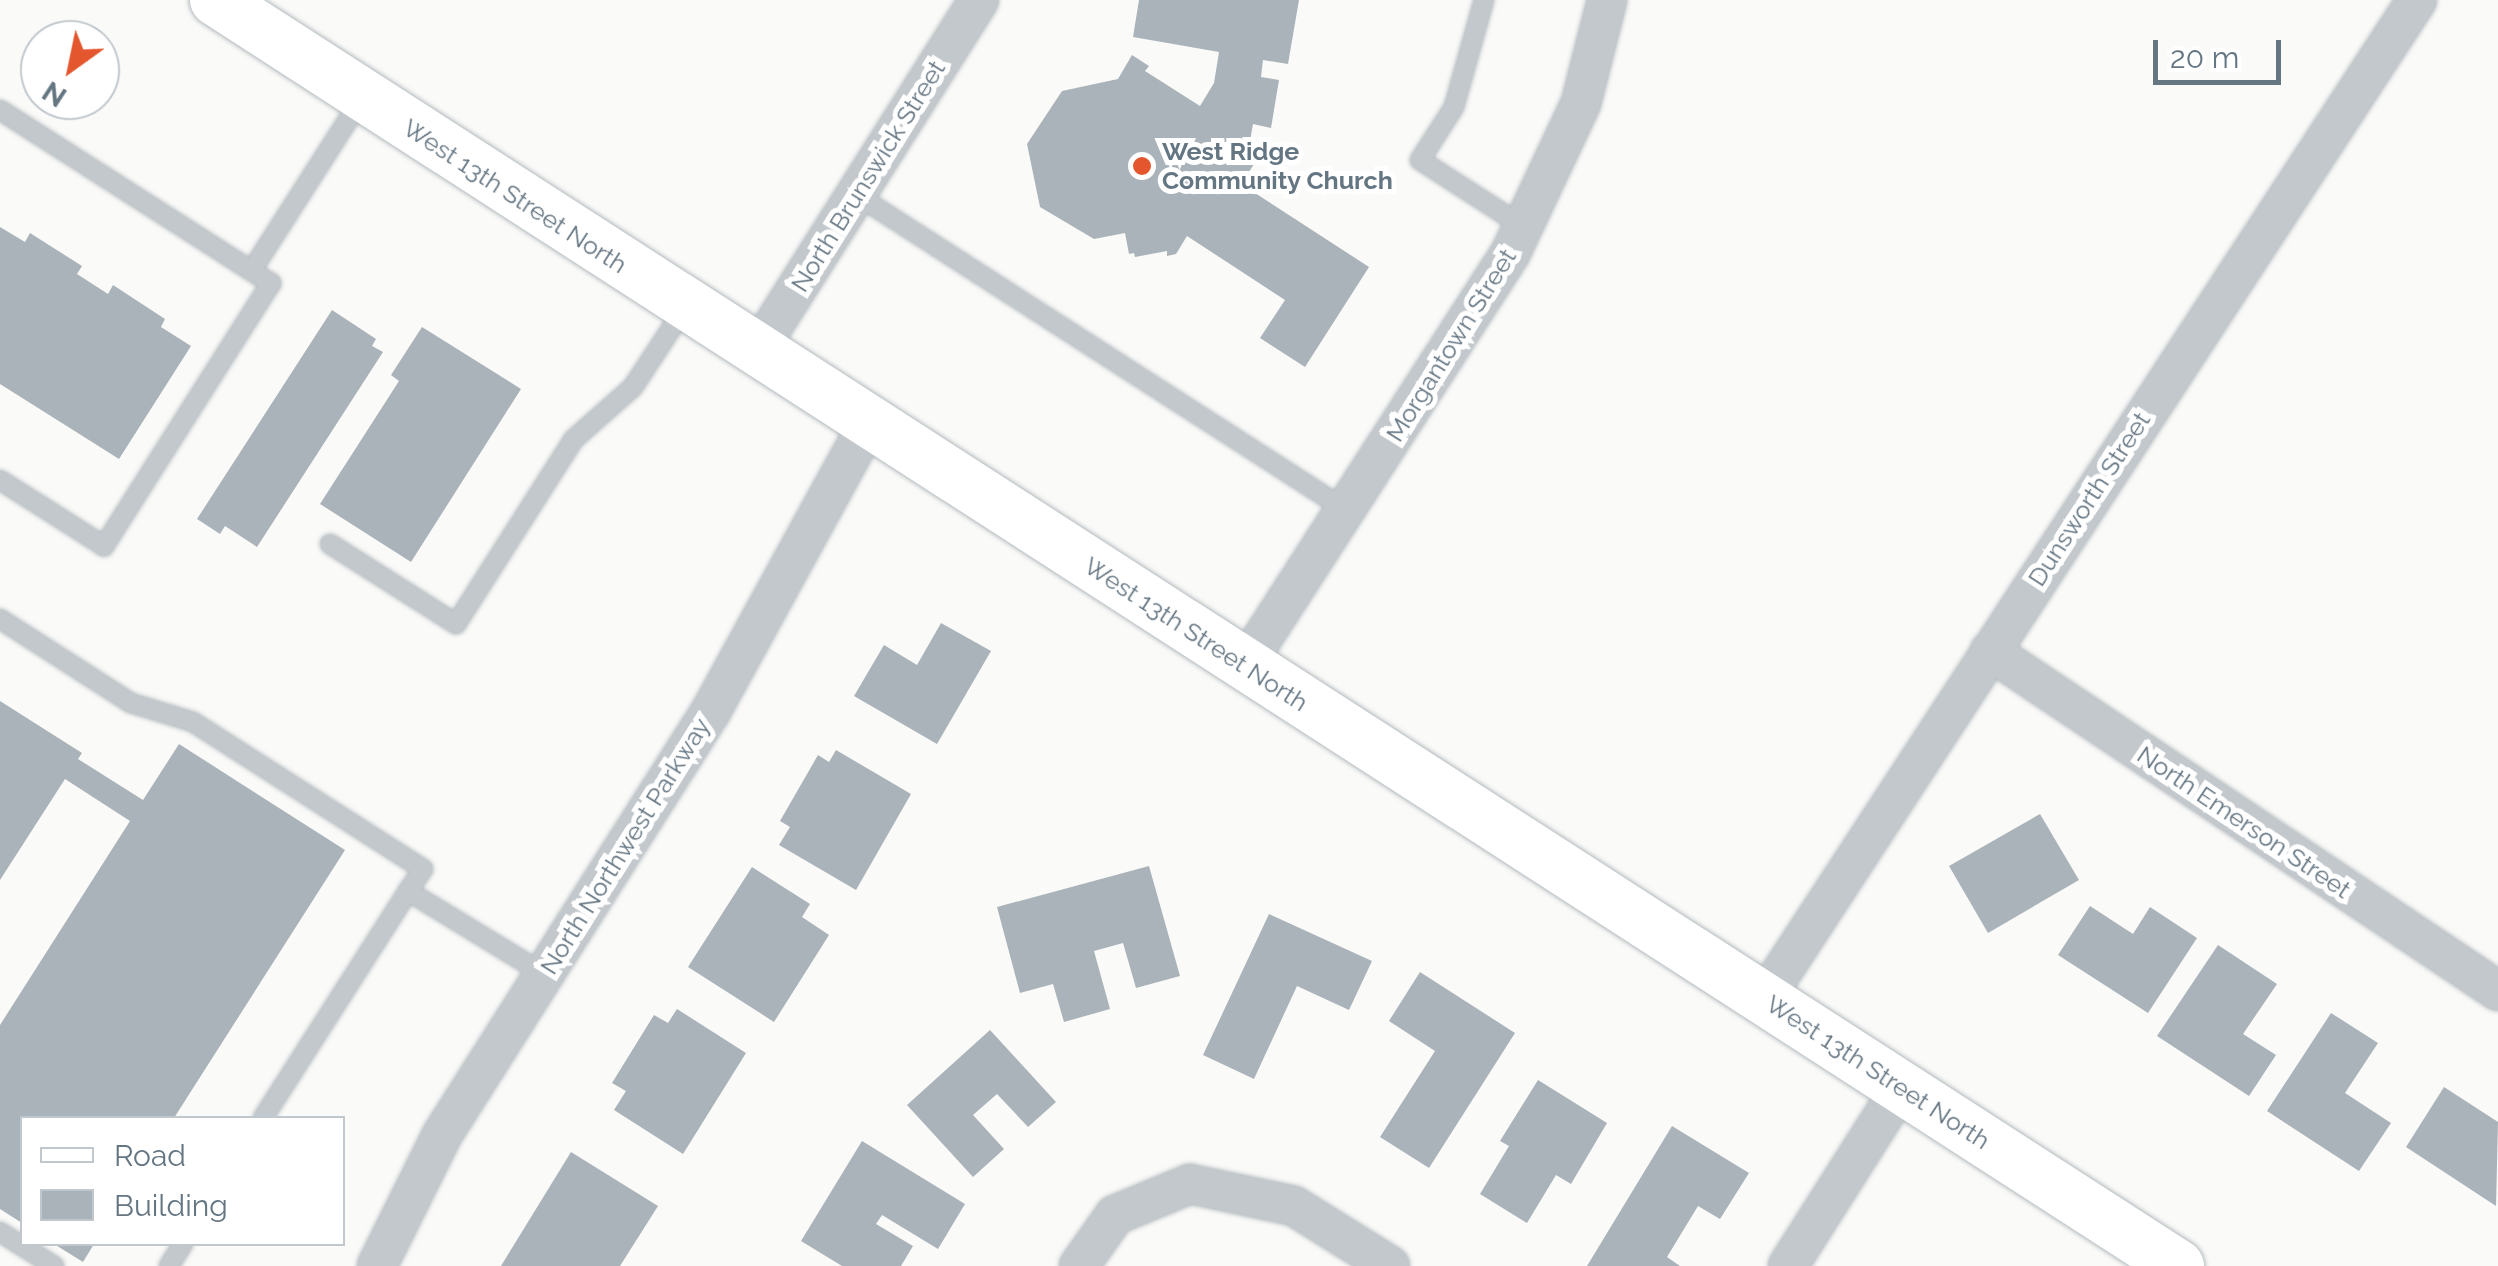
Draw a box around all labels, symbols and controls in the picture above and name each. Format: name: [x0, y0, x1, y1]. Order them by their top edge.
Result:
north arrow: [20, 20, 120, 120]
scale bar: [2158, 20, 2286, 82]
text: 20 m: [2170, 40, 2239, 75]
street label: North Brunswick Street: [784, 55, 952, 297]
text: N: [37, 74, 72, 114]
street label: West 13th Street North: [397, 112, 633, 280]
place label: West Ridge Community Church: [1162, 137, 1393, 196]
marker: West Ridge Community Church: [1131, 155, 1153, 177]
street label: Morgantown Street: [1380, 243, 1522, 447]
street label: Dunsworth Street: [2022, 406, 2156, 592]
street label: West 13th Street North: [1078, 550, 1314, 718]
street label: North Northwest Parkway: [534, 712, 716, 980]
street label: North Emerson Street: [2132, 739, 2356, 905]
street label: West 13th Street North: [1760, 988, 1996, 1156]
legend: [20, 1116, 345, 1246]
text: Road: [114, 1138, 186, 1173]
text: Building: [114, 1188, 228, 1223]

